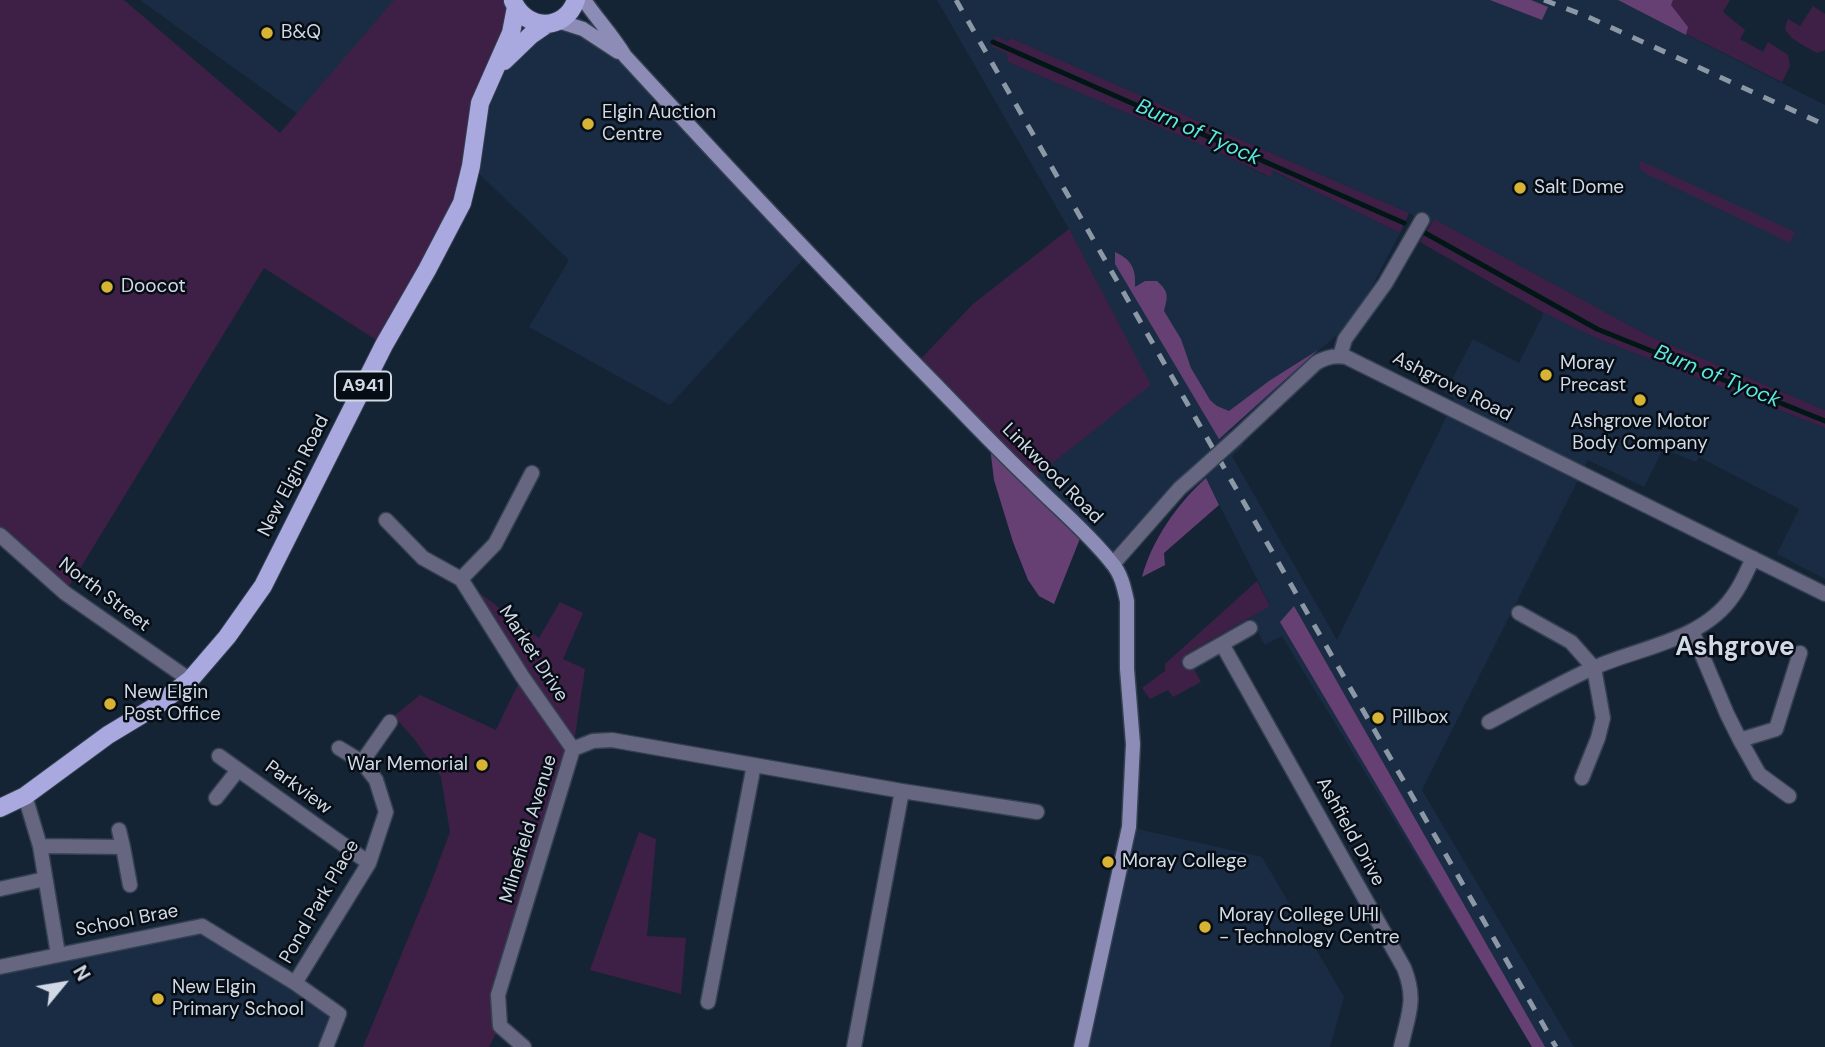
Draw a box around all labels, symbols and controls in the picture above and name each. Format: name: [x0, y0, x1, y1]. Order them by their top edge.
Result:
place label: B&Q: [281, 22, 321, 44]
marker: B&Q: [259, 25, 275, 41]
water label: Burn of Tyock: [1132, 94, 1264, 172]
place label: Elgin Auction Centre: [602, 102, 716, 146]
marker: Elgin Auction Centre: [580, 116, 596, 132]
place label: Salt Dome: [1534, 177, 1624, 199]
marker: Salt Dome: [1512, 180, 1528, 196]
place label: Doocot: [121, 276, 186, 298]
marker: Doocot: [99, 279, 115, 295]
water label: Burn of Tyock: [1650, 340, 1784, 414]
street label: Ashgrove Road: [1389, 347, 1515, 427]
place label: Moray Precast: [1560, 353, 1626, 397]
marker: Moray Precast: [1538, 367, 1554, 383]
road number: A941: [335, 372, 391, 400]
marker: Ashgrove Motor Body Company: [1632, 392, 1648, 408]
street label: New Elgin Road: [254, 411, 334, 541]
place label: Ashgrove Motor Body Company: [1571, 411, 1709, 455]
street label: Linkwood Road: [997, 419, 1107, 529]
street label: North Street: [54, 553, 154, 637]
street label: Market Drive: [493, 602, 573, 706]
district label: Ashgrove: [1675, 632, 1795, 664]
place label: New Elgin Post Office: [124, 682, 221, 726]
marker: New Elgin Post Office: [102, 696, 118, 712]
place label: Pillbox: [1392, 707, 1448, 729]
marker: Pillbox: [1370, 710, 1386, 726]
street label: Milnefield Avenue: [496, 752, 562, 906]
place label: War Memorial: [347, 754, 468, 776]
street label: Parkview: [260, 756, 336, 820]
marker: War Memorial: [474, 757, 490, 773]
street label: Ashfield Drive: [1311, 774, 1389, 890]
street label: Pond Park Place: [275, 836, 365, 968]
place label: Moray College: [1122, 851, 1247, 873]
marker: Moray College: [1100, 854, 1116, 870]
street label: School Brae: [74, 900, 180, 942]
place label: Moray College UHI - Technology Centre: [1219, 905, 1400, 949]
marker: Moray College UHI - Technology Centre: [1197, 919, 1213, 935]
north arrow: [28, 949, 98, 1019]
text: N: [67, 961, 96, 985]
place label: New Elgin Primary School: [172, 977, 304, 1021]
marker: New Elgin Primary School: [150, 991, 166, 1007]

